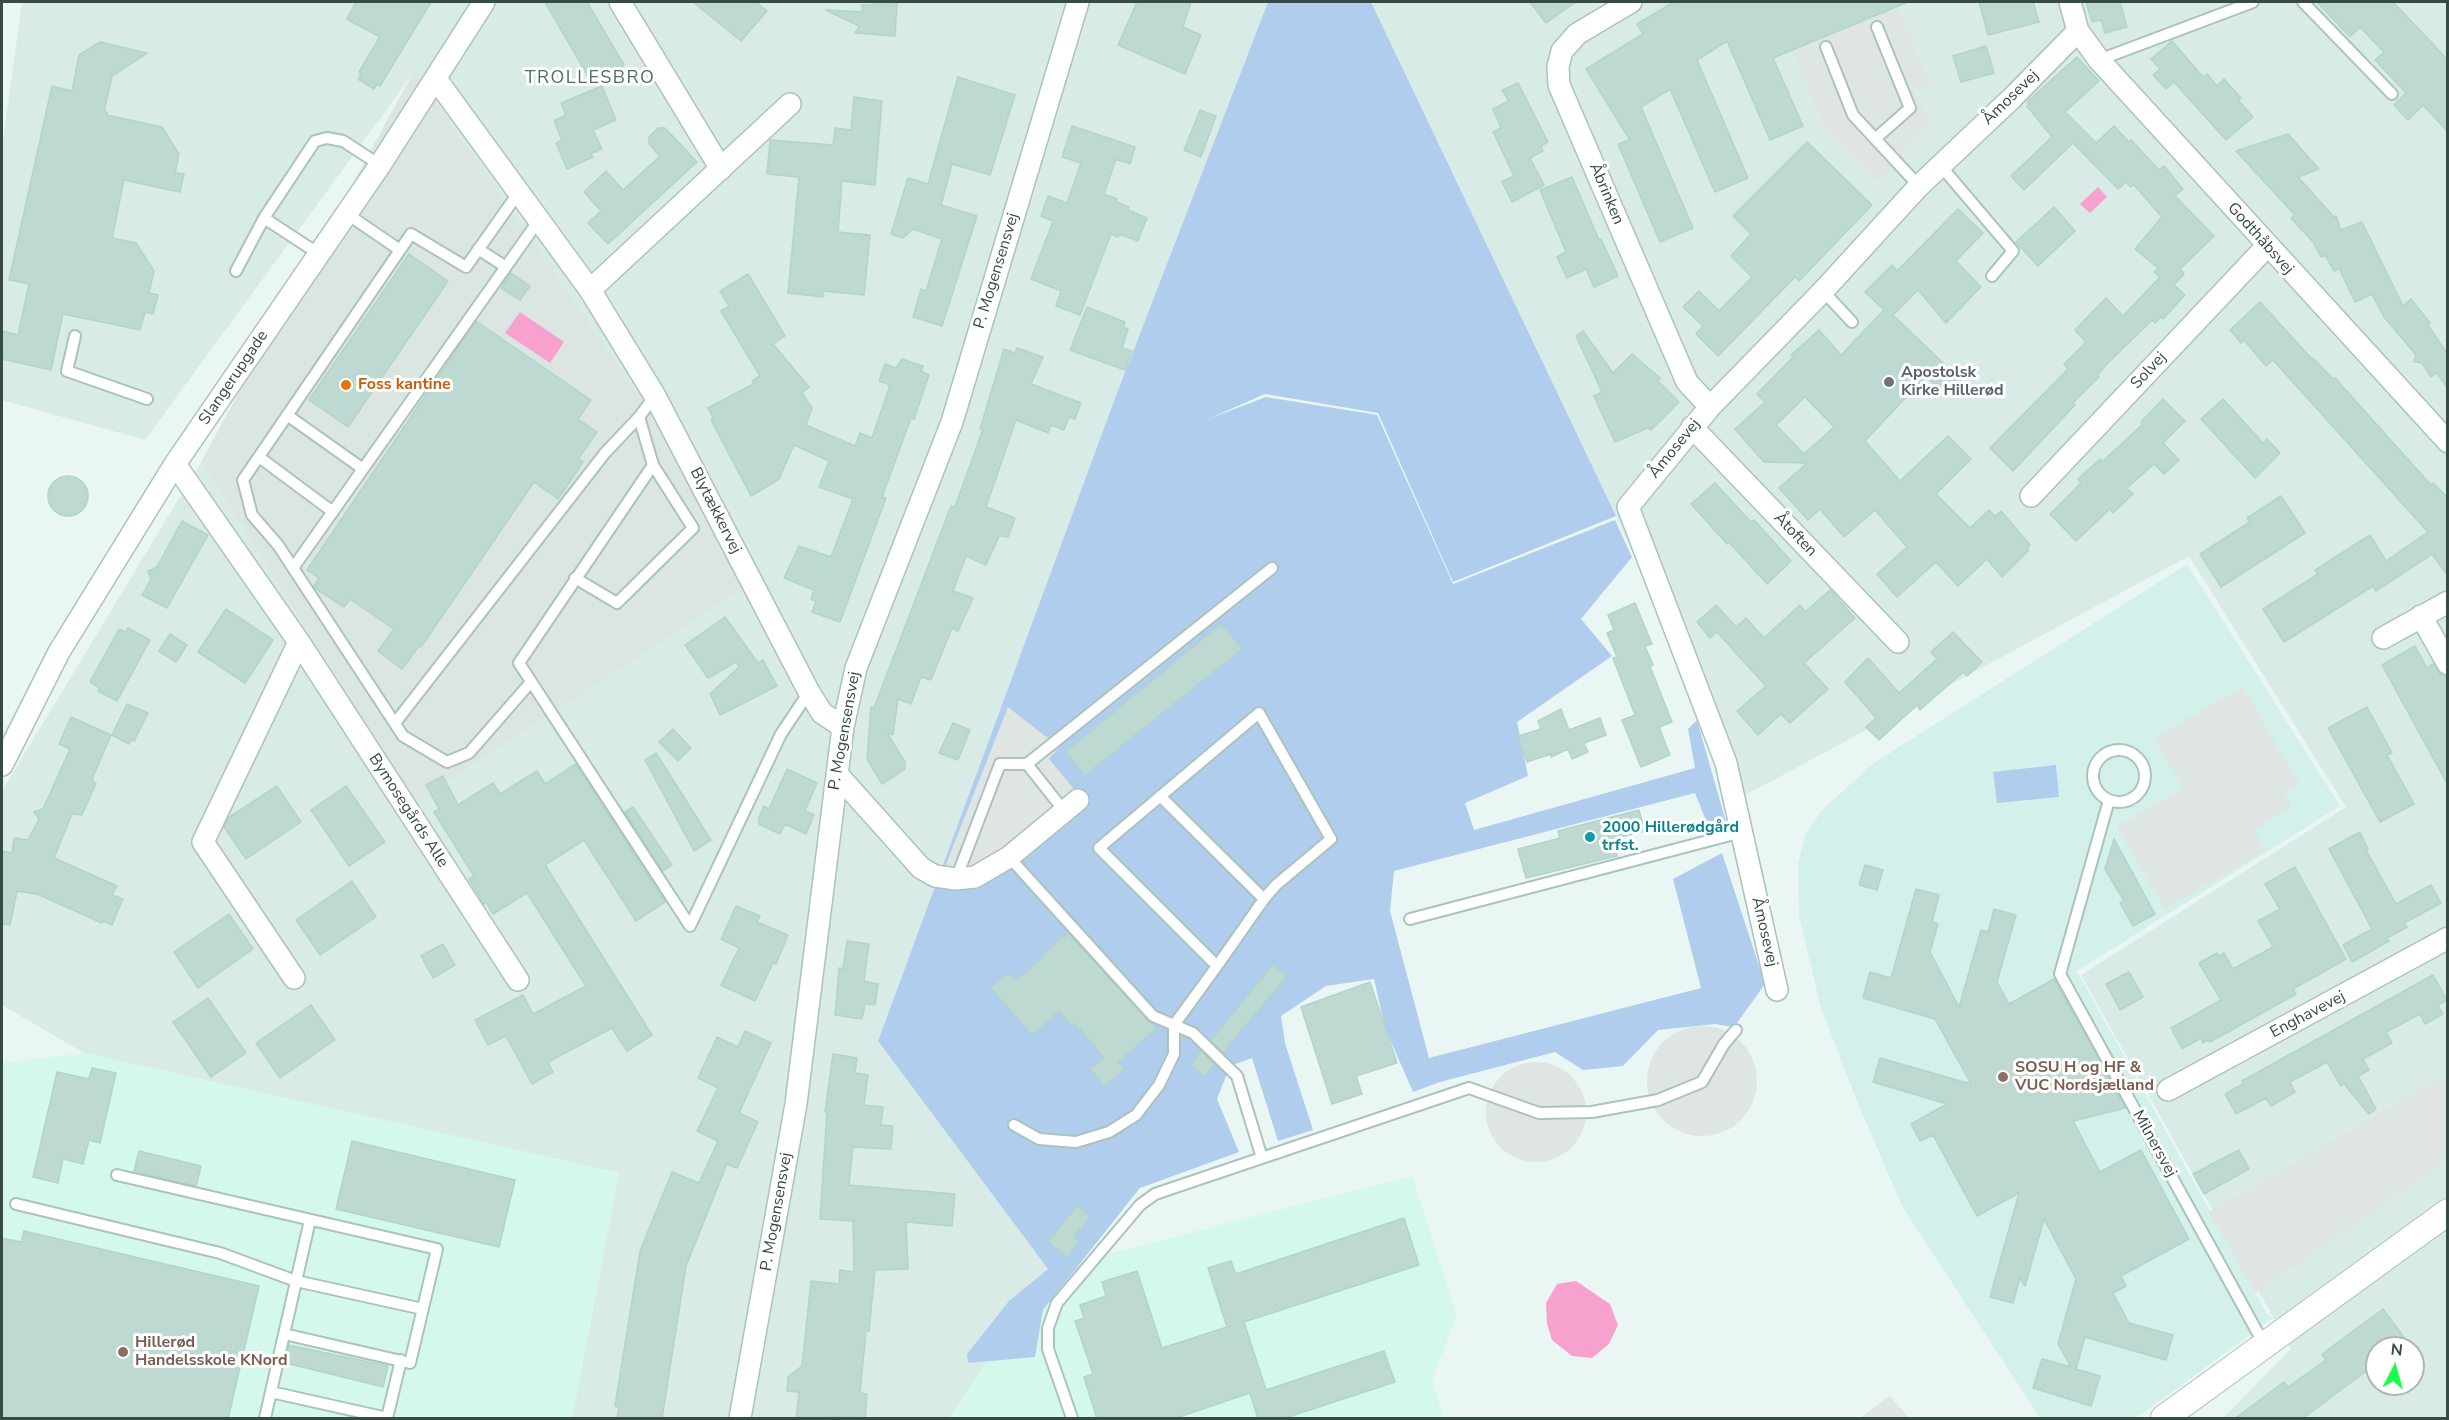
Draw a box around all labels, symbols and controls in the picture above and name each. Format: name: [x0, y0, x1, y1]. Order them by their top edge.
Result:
street label: Åmosevej: [1979, 67, 2043, 129]
district label: TROLLESBRO: [525, 68, 655, 90]
street label: Åbrinken: [1584, 160, 1628, 228]
street label: Godthåbsvej: [2223, 199, 2297, 279]
street label: P. Mogensensvej: [970, 211, 1024, 331]
street label: Slangerupgade: [195, 327, 273, 429]
street label: Solvej: [2127, 348, 2171, 394]
place label: Apostolsk Kirke Hillerød: [1901, 363, 2004, 401]
place label: Foss kantine: [358, 375, 451, 395]
marker: Apostolsk Kirke Hillerød: [1882, 375, 1896, 389]
marker: Foss kantine: [339, 378, 353, 392]
street label: Åmosevej: [1645, 415, 1705, 483]
street label: Blytækkervej: [685, 465, 745, 557]
street label: Åtoften: [1769, 509, 1821, 561]
street label: P. Mogensensvej: [825, 670, 865, 792]
street label: Bymosegårds Alle: [364, 750, 452, 872]
place label: 2000 Hillerødgård trfst.: [1602, 818, 1739, 856]
marker: 2000 Hillerødgård trfst.: [1583, 830, 1597, 844]
street label: Åmosevej: [1747, 895, 1781, 969]
street label: Enghavevej: [2267, 987, 2349, 1043]
place label: SOSU H og HF & VUC Nordsjælland: [2015, 1058, 2154, 1096]
marker: SOSU H og HF & VUC Nordsjælland: [1996, 1070, 2010, 1084]
street label: Milnersvej: [2128, 1107, 2180, 1181]
street label: P. Mogensensvej: [757, 1151, 797, 1273]
place label: Hillerød Handelsskole KNord: [135, 1333, 288, 1371]
north arrow: [2365, 1336, 2425, 1396]
text: N: [2390, 1339, 2404, 1362]
marker: Hillerød Handelsskole KNord: [116, 1345, 130, 1359]

